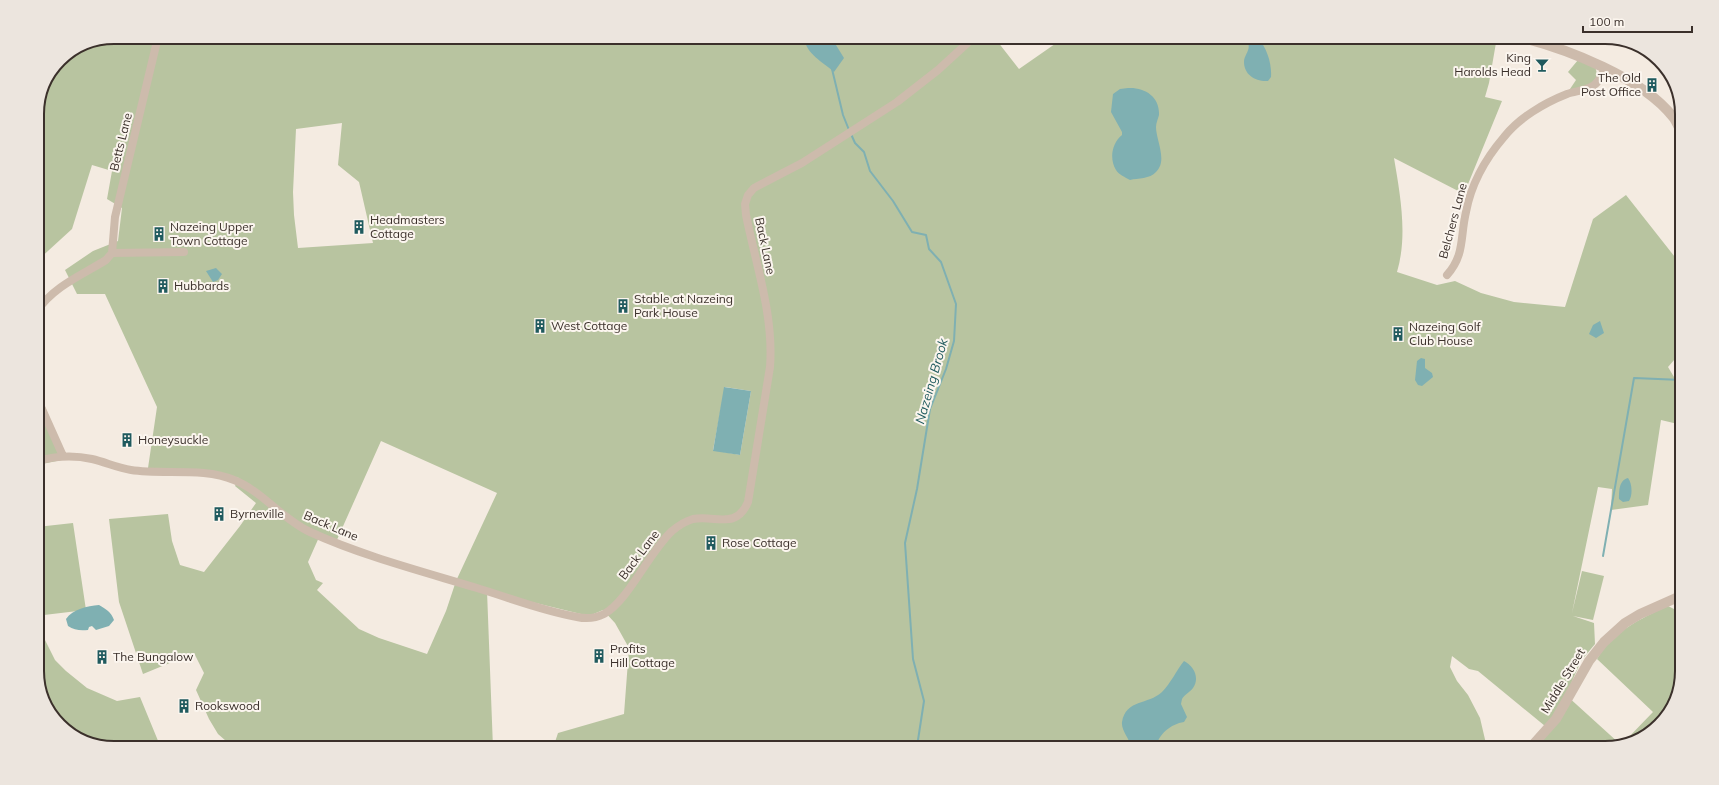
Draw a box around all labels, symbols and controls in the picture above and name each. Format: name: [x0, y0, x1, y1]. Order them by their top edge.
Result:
scale bar: [1583, 8, 1692, 34]
text: 100 m: [1589, 14, 1624, 29]
place label: King Harolds Head: [1454, 50, 1531, 79]
bar icon: King Harolds Head: [1534, 57, 1550, 73]
place label: The Old Post Office: [1581, 70, 1641, 99]
building icon: The Old Post Office: [1644, 77, 1660, 93]
street label: Betts Lane: [106, 111, 135, 172]
street label: Belchers Lane: [1435, 181, 1470, 260]
place label: Headmasters Cottage: [370, 212, 445, 241]
street label: Back Lane: [752, 216, 779, 276]
place label: Nazeing Upper Town Cottage: [170, 219, 254, 248]
building icon: Headmasters Cottage: [351, 219, 367, 235]
building icon: Nazeing Upper Town Cottage: [151, 226, 167, 242]
building icon: Hubbards: [155, 278, 171, 294]
place label: Hubbards: [174, 278, 229, 293]
place label: Stable at Nazeing Park House: [634, 291, 733, 320]
building icon: Stable at Nazeing Park House: [615, 298, 631, 314]
building icon: West Cottage: [532, 318, 548, 334]
place label: West Cottage: [551, 318, 627, 333]
place label: Nazeing Golf Club House: [1409, 319, 1482, 348]
building icon: Nazeing Golf Club House: [1390, 326, 1406, 342]
water label: Nazeing Brook: [911, 336, 951, 426]
building icon: Honeysuckle: [119, 432, 135, 448]
place label: Honeysuckle: [138, 432, 208, 447]
building icon: Byrneville: [211, 506, 227, 522]
place label: Byrneville: [230, 506, 284, 521]
street label: Back Lane: [302, 507, 361, 544]
street label: Back Lane: [615, 527, 662, 582]
building icon: Rose Cottage: [703, 535, 719, 551]
place label: Rose Cottage: [722, 535, 796, 550]
place label: Profits Hill Cottage: [610, 641, 675, 670]
street label: Middle Street: [1537, 645, 1588, 716]
building icon: Profits Hill Cottage: [591, 648, 607, 664]
building icon: The Bungalow: [94, 649, 110, 665]
place label: The Bungalow: [113, 649, 194, 664]
building icon: Rookswood: [176, 698, 192, 714]
place label: Rookswood: [195, 698, 260, 713]

